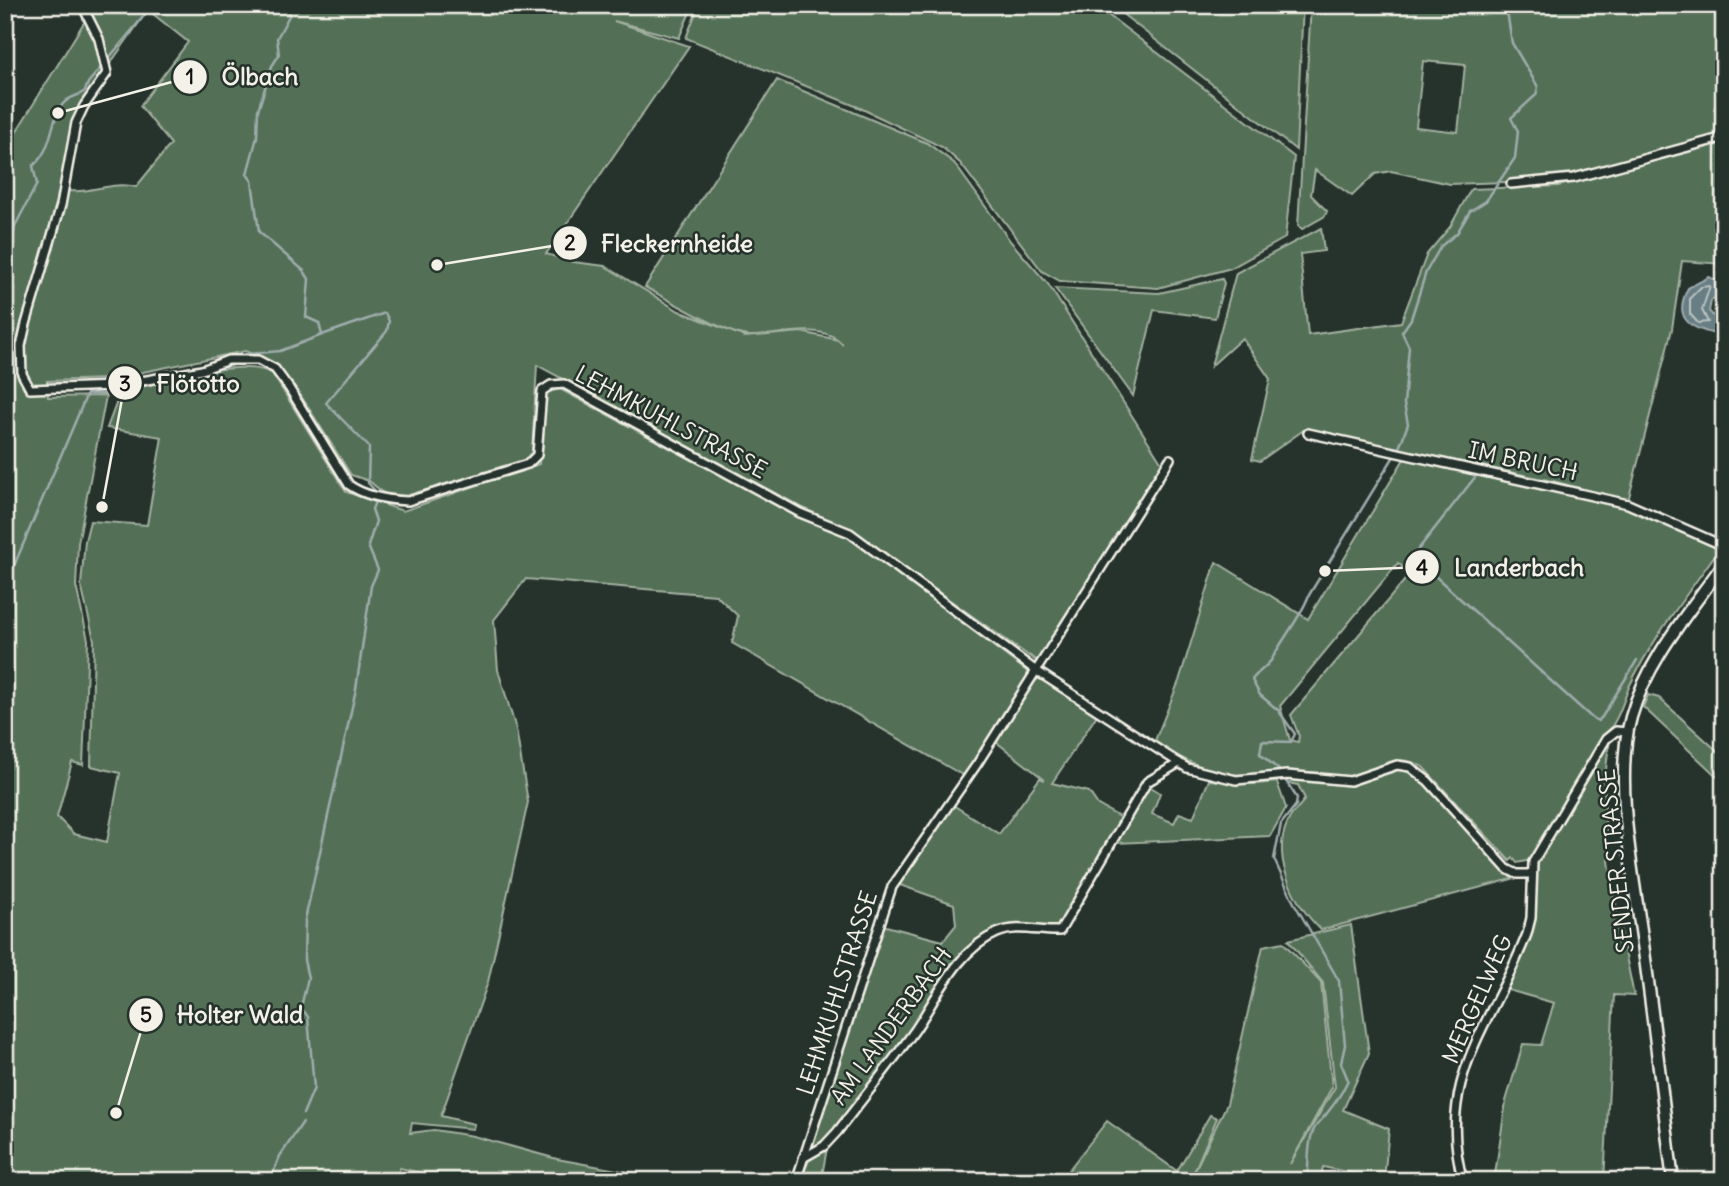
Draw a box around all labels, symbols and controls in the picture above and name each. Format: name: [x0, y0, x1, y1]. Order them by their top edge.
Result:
callout: Ölbach: [173, 54, 313, 99]
text: Ölbach: [222, 61, 299, 91]
text: 1: [186, 63, 194, 90]
callout: Fleckernheide: [552, 221, 767, 266]
text: Fleckernheide: [601, 228, 753, 258]
text: 2: [564, 229, 576, 256]
street label: LEHMKUHLSTRASSE: [570, 359, 772, 484]
callout: Flötotto: [107, 361, 253, 406]
text: Flötotto: [156, 368, 240, 398]
text: 3: [119, 370, 131, 397]
street label: IM BRUCH: [1466, 435, 1580, 486]
callout: Landerbach: [1405, 545, 1598, 590]
text: Landerbach: [1454, 552, 1584, 582]
text: 4: [1416, 554, 1428, 581]
street label: SENDER STRASSE: [1591, 767, 1640, 955]
street label: LEHMKUHLSTRASSE: [790, 887, 883, 1099]
street label: MERGELWEG: [1435, 930, 1518, 1068]
street label: AM LANDERBACH: [824, 941, 958, 1110]
callout: Holter Wald: [128, 992, 318, 1037]
text: Holter Wald: [177, 999, 303, 1029]
text: 5: [140, 1001, 152, 1028]

